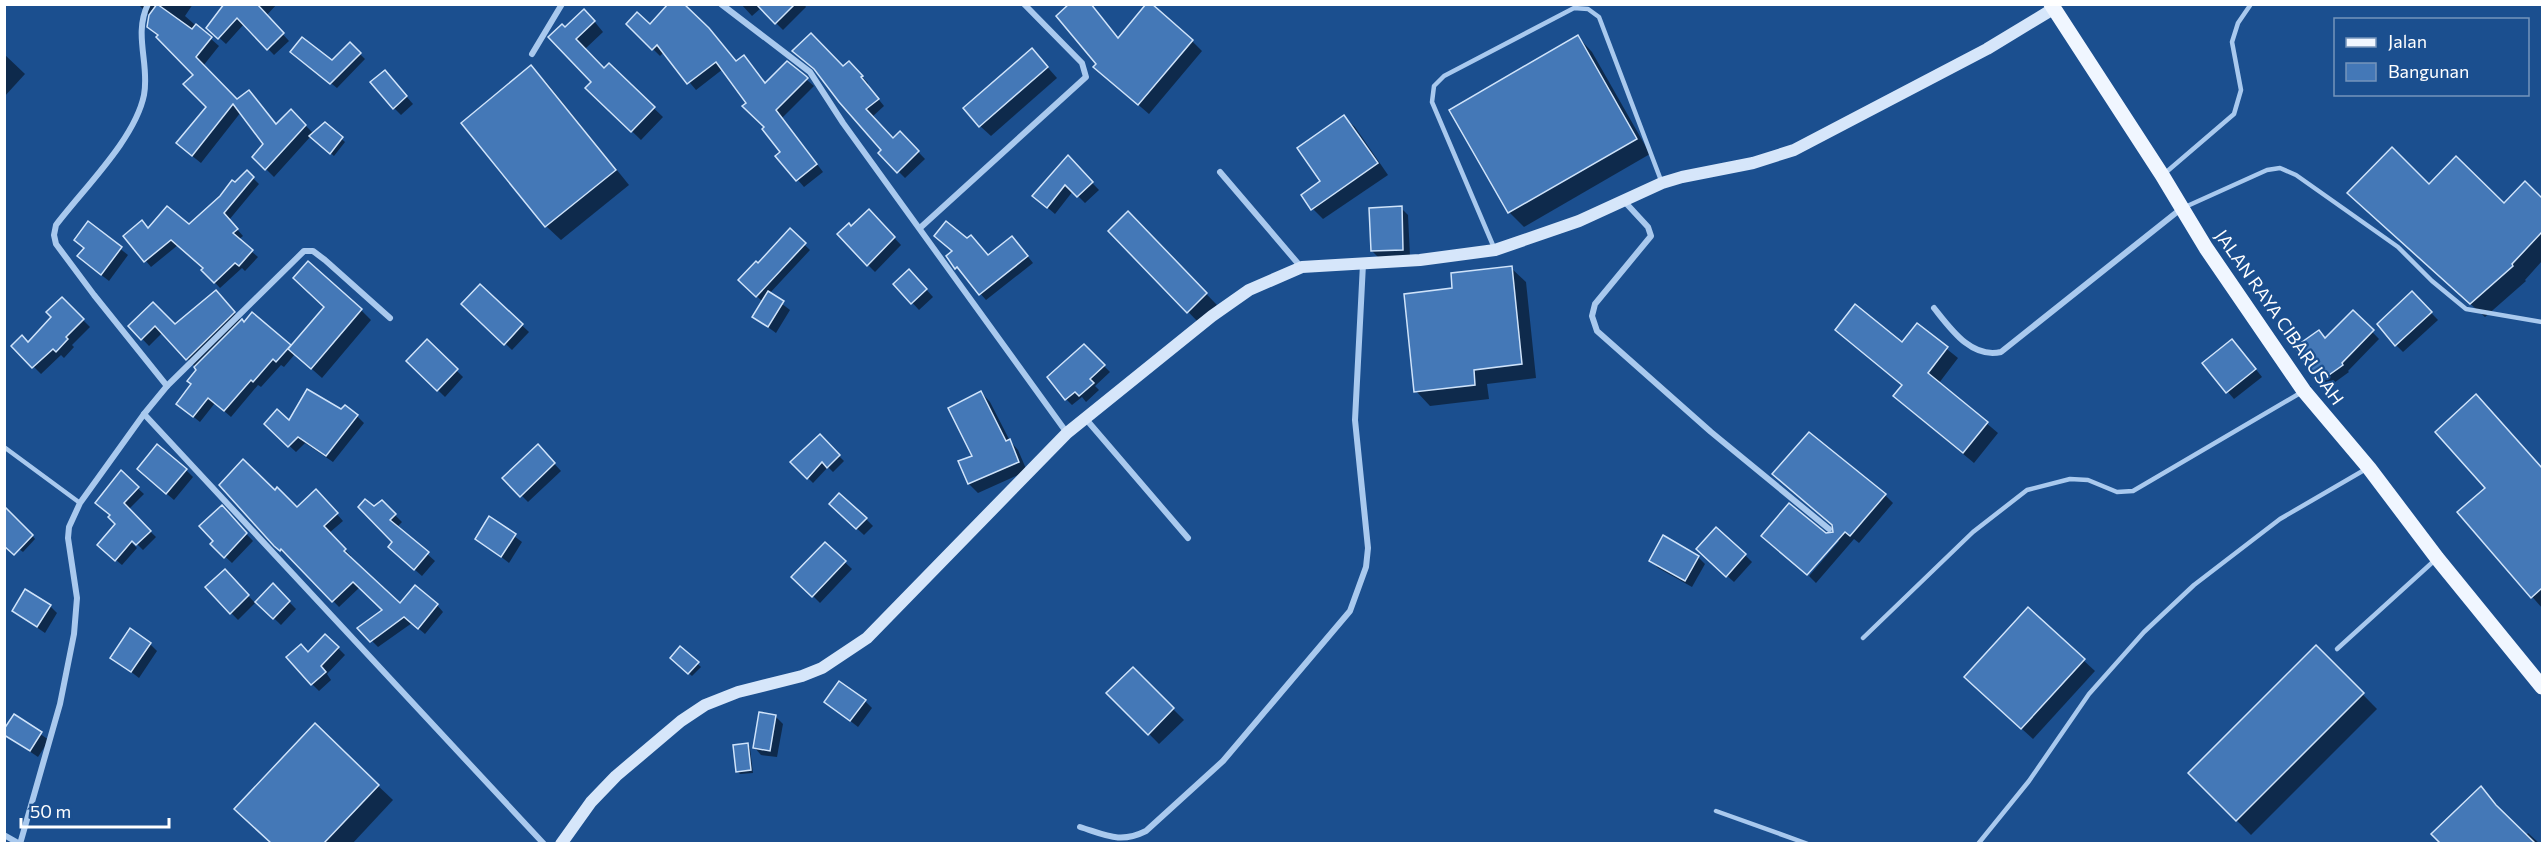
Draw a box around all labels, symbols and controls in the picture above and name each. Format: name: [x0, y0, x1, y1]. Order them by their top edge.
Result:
legend: [2334, 18, 2529, 96]
text: Jalan: [2388, 30, 2427, 52]
text: Bangunan: [2388, 60, 2469, 82]
street label: JALAN RAYA CIBARUSAH: [2211, 225, 2349, 409]
scale bar: [21, 791, 170, 829]
text: 50 m: [30, 800, 71, 822]

